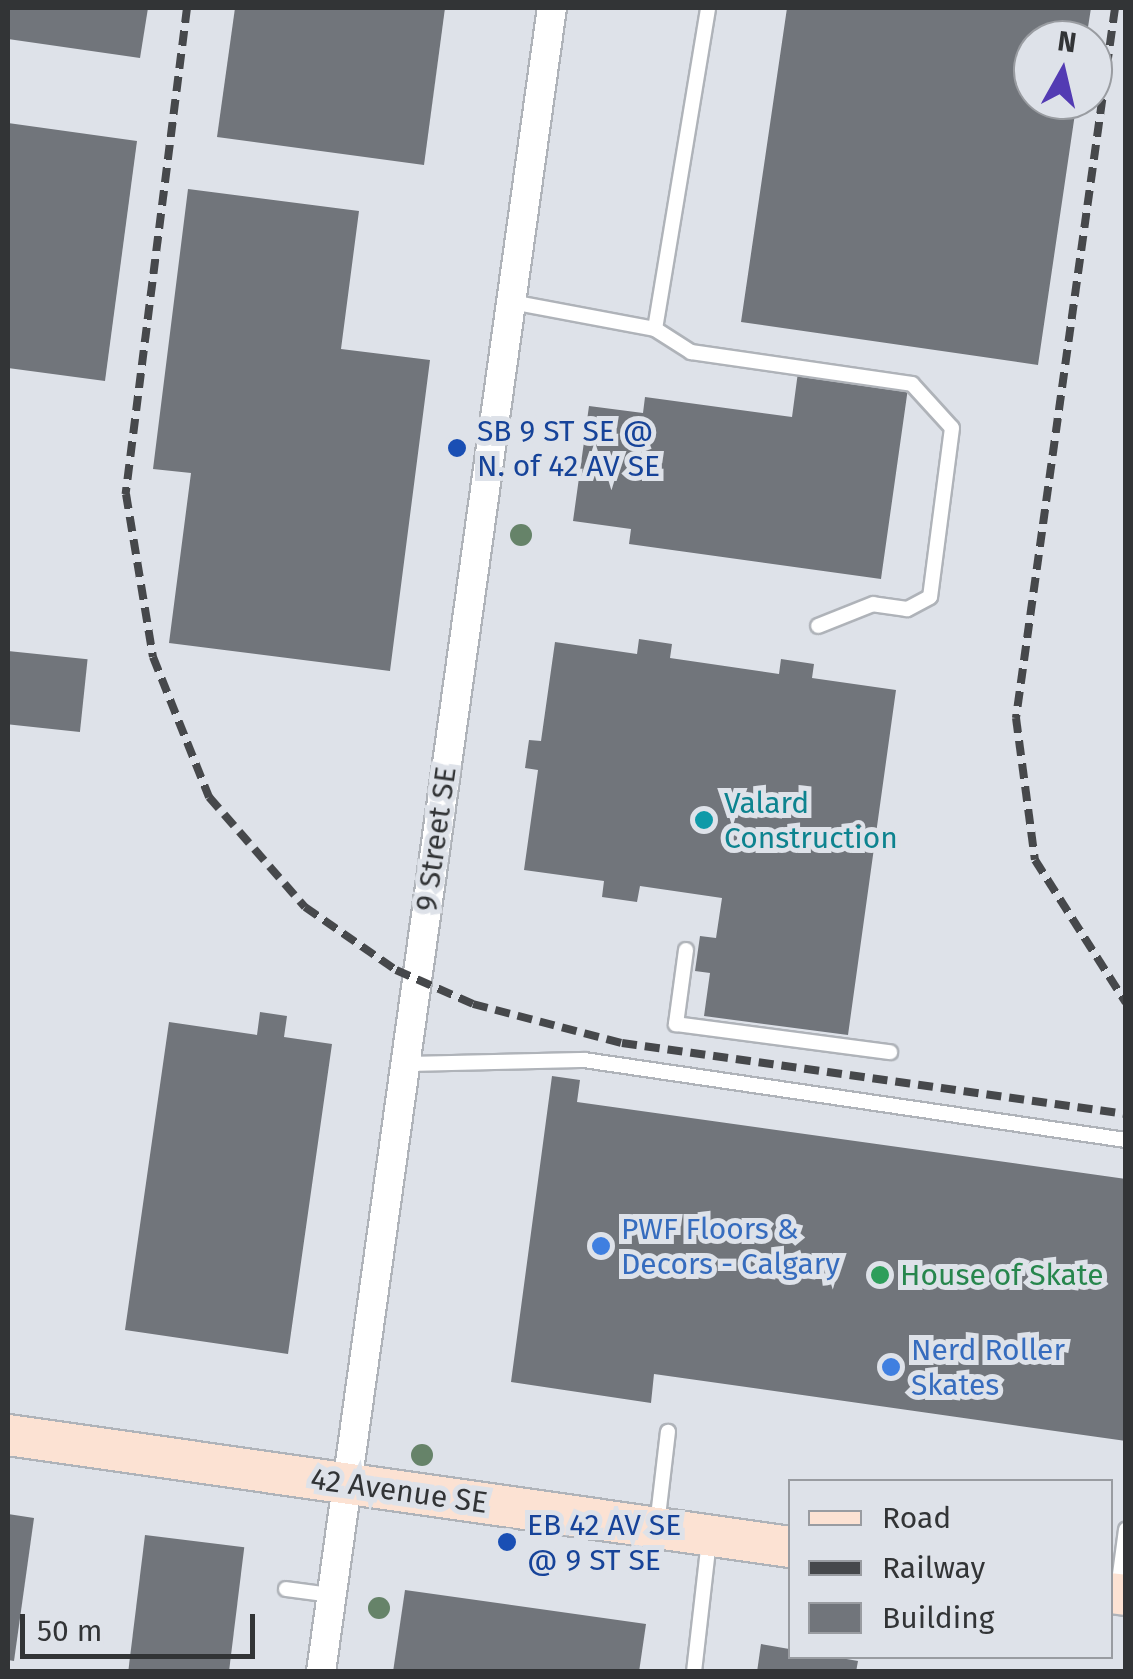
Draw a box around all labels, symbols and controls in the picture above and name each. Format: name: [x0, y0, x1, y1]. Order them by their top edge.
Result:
north arrow: [1013, 20, 1113, 120]
text: N: [1055, 24, 1078, 59]
place label: SB 9 ST SE @ N. of 42 AV SE: [477, 413, 660, 484]
marker: SB 9 ST SE @ N. of 42 AV SE: [446, 437, 468, 459]
street label: 9 Street SE: [408, 764, 464, 914]
place label: Valard Construction: [724, 785, 898, 856]
marker: Valard Construction: [693, 809, 715, 831]
place label: PWF Floors & Decors - Calgary: [621, 1211, 840, 1282]
marker: PWF Floors & Decors - Calgary: [590, 1235, 612, 1257]
place label: House of Skate: [900, 1257, 1104, 1293]
marker: House of Skate: [869, 1264, 891, 1286]
place label: Nerd Roller Skates: [911, 1332, 1065, 1402]
marker: Nerd Roller Skates: [880, 1356, 902, 1378]
street label: 42 Avenue SE: [308, 1461, 490, 1521]
legend: [788, 1479, 1113, 1659]
text: Road: [882, 1500, 951, 1536]
place label: EB 42 AV SE @ 9 ST SE: [527, 1507, 681, 1578]
marker: EB 42 AV SE @ 9 ST SE: [496, 1531, 518, 1553]
text: Railway: [882, 1550, 985, 1586]
scale bar: [25, 1594, 260, 1656]
text: Building: [882, 1600, 994, 1636]
text: 50 m: [37, 1613, 102, 1649]

